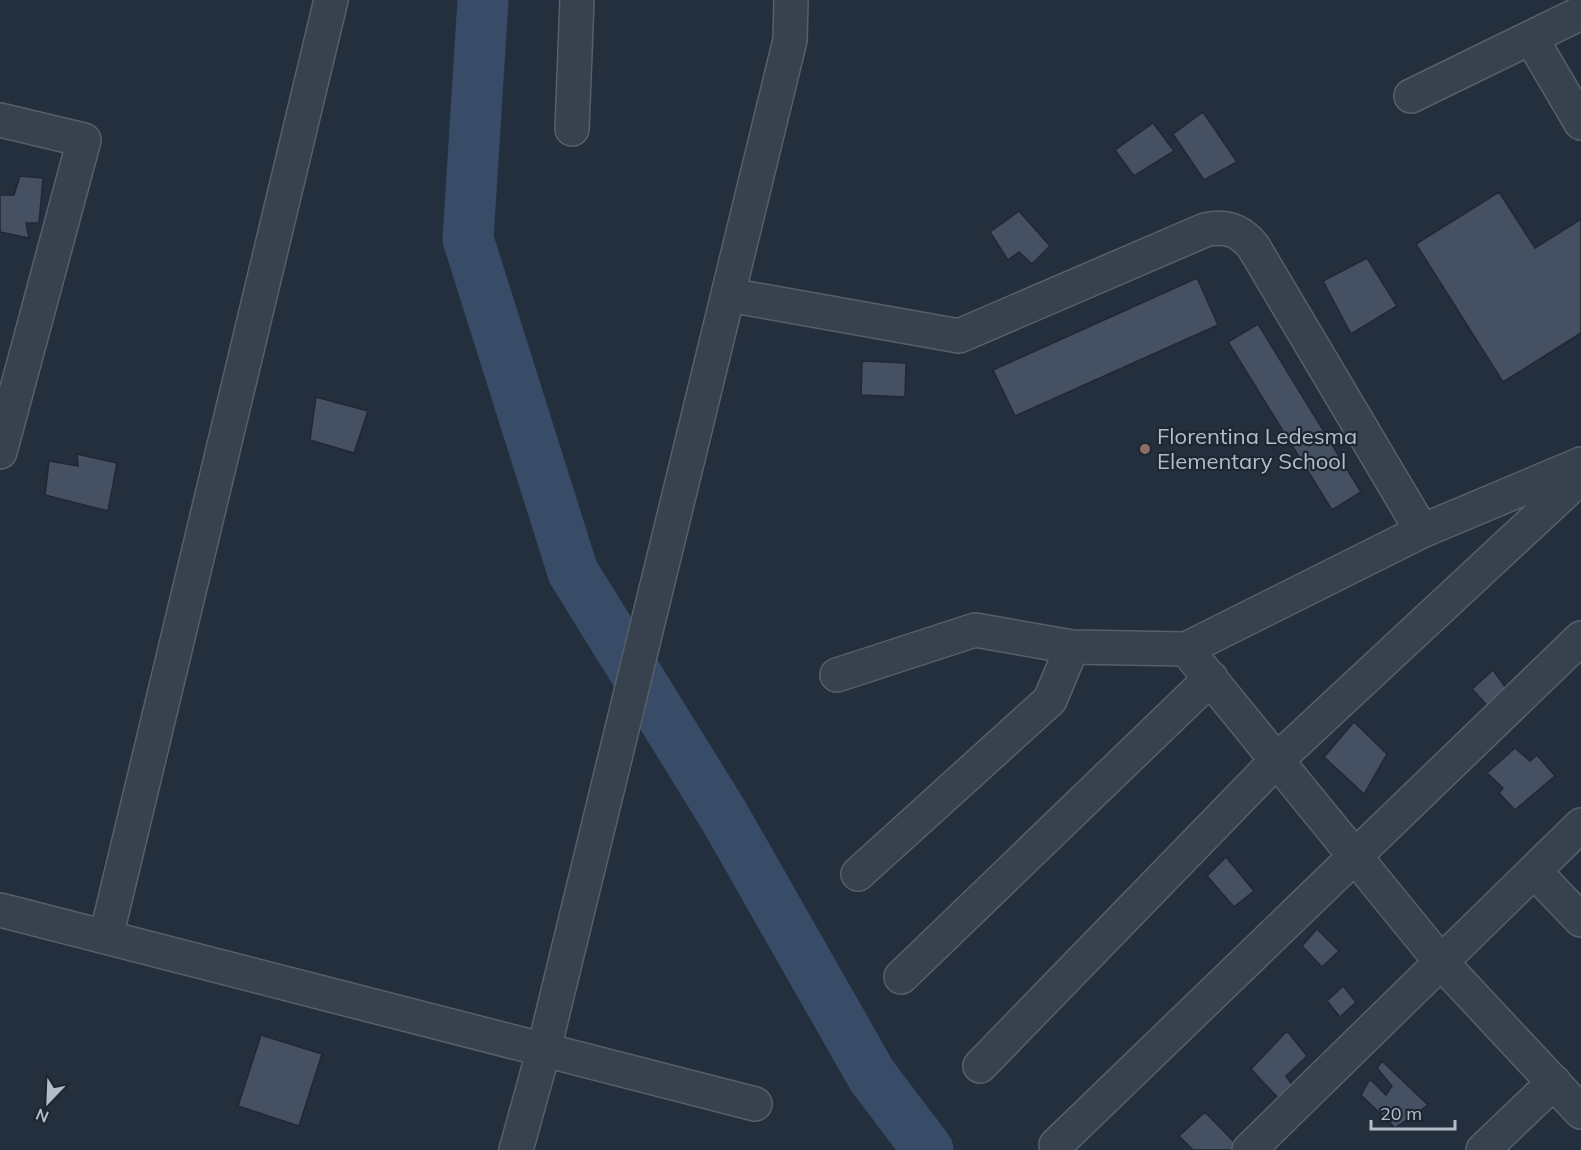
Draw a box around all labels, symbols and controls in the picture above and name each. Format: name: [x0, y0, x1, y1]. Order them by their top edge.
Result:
place label: Florentina Ledesma Elementary School: [1157, 422, 1357, 475]
marker: Florentina Ledesma Elementary School: [1138, 442, 1152, 456]
north arrow: [18, 1072, 78, 1132]
scale bar: [1371, 1093, 1455, 1131]
text: 20 m: [1380, 1102, 1422, 1125]
text: N: [33, 1104, 52, 1127]

